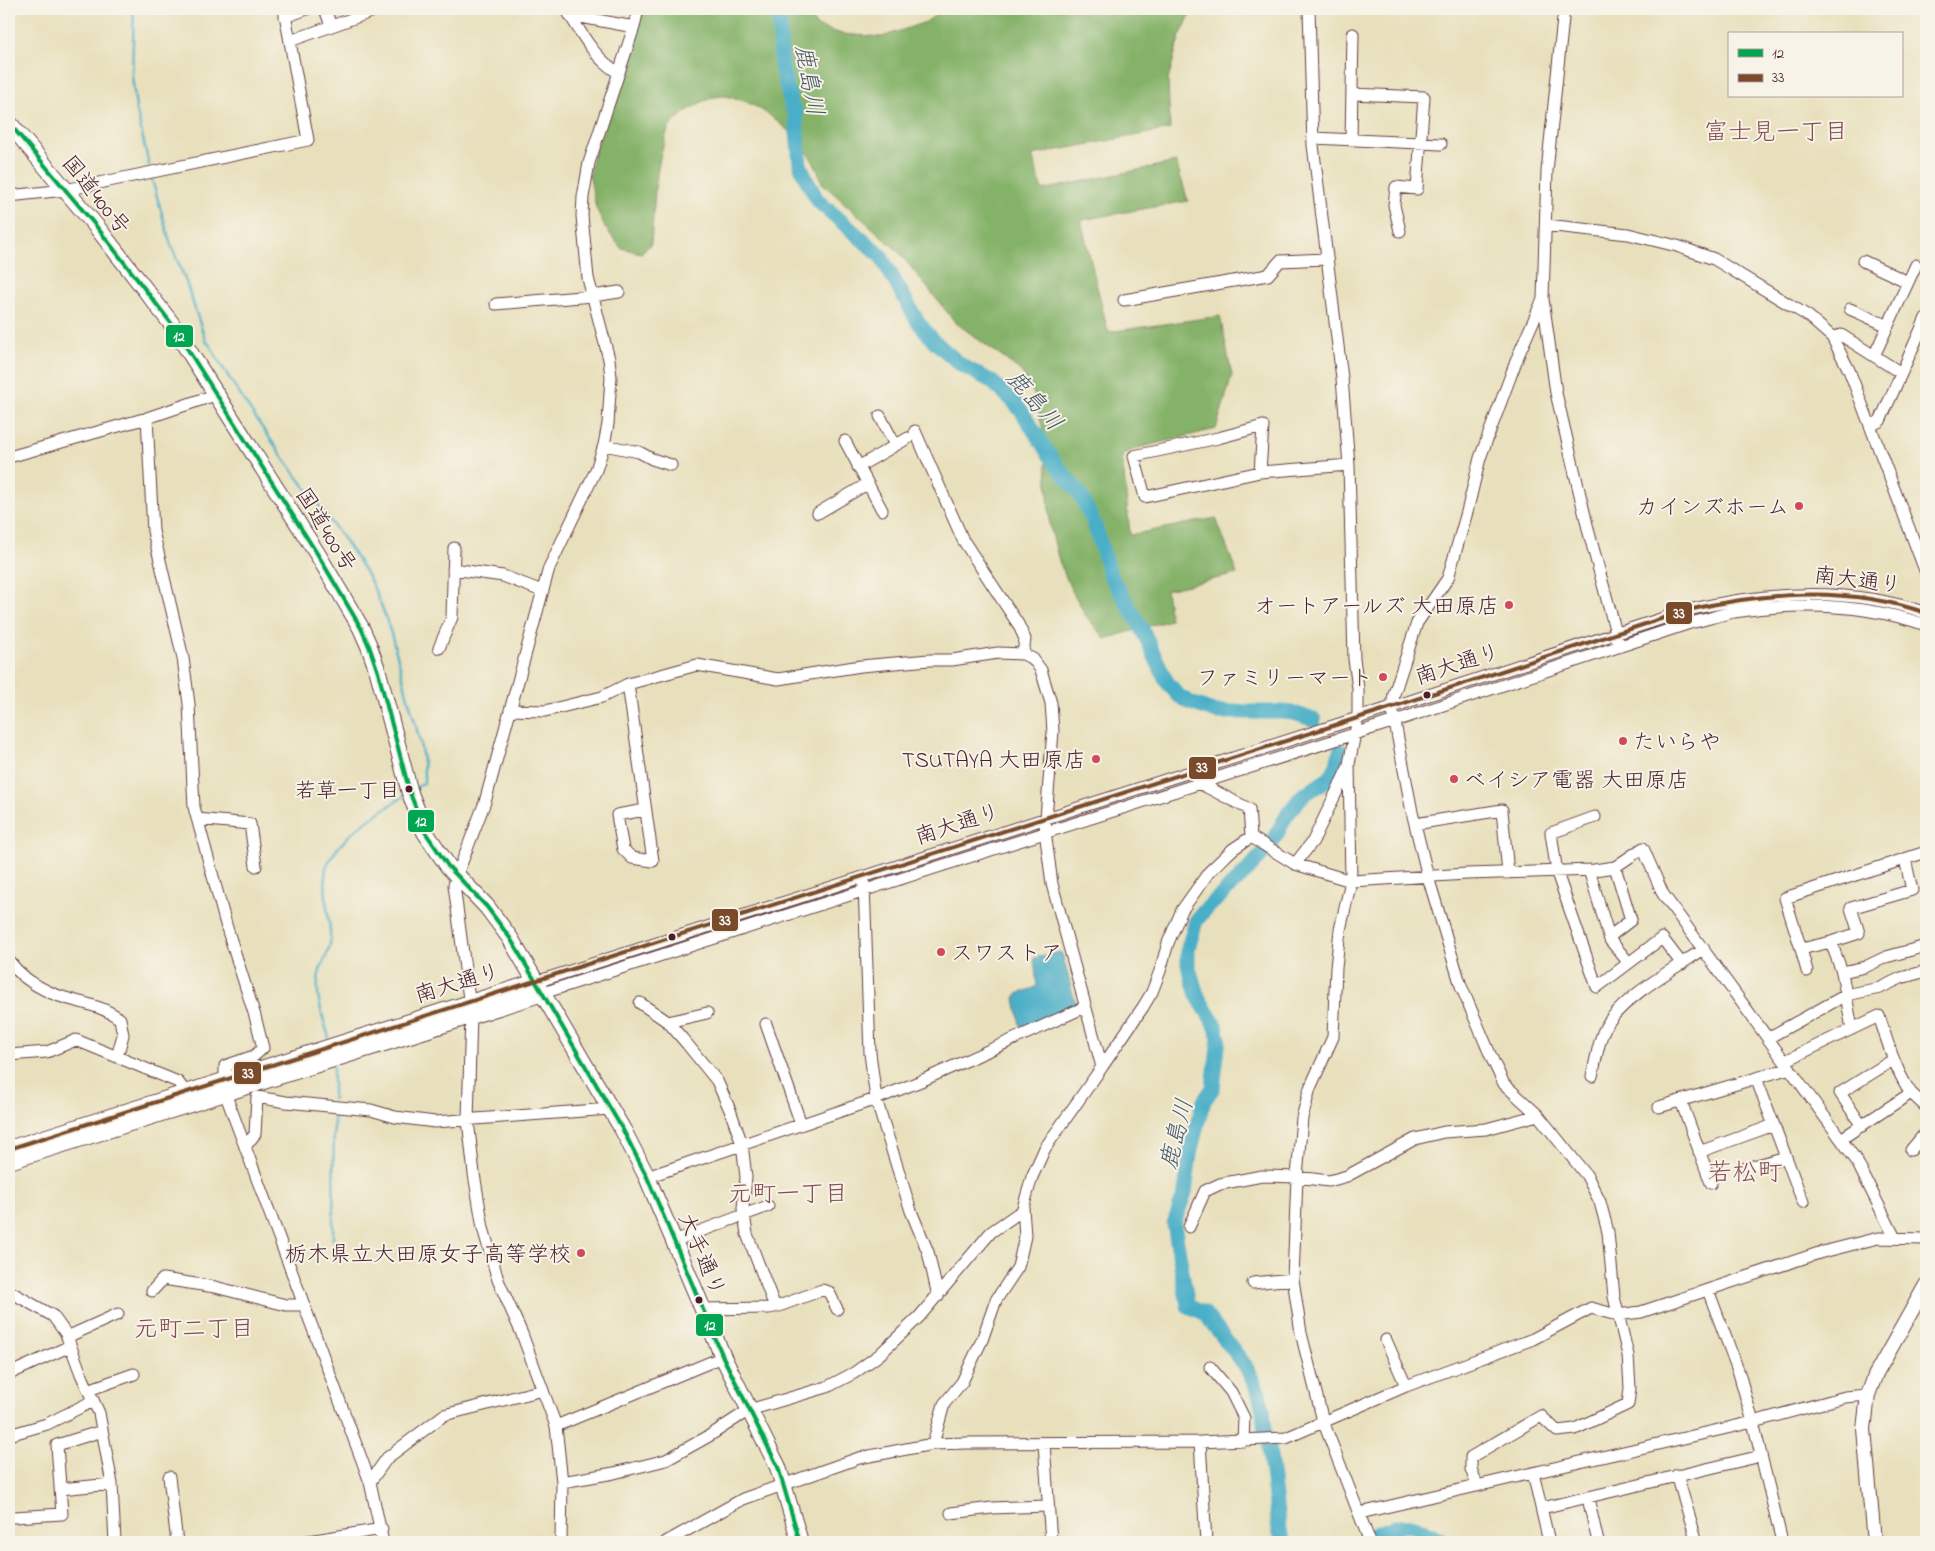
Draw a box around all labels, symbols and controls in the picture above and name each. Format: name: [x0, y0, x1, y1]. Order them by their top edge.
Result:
legend: [1728, 32, 1902, 98]
water label: 鹿島川: [784, 42, 831, 119]
text: 12: [1772, 43, 1785, 65]
text: 33: [1772, 67, 1784, 89]
district label: 富士見一丁目: [1704, 116, 1848, 151]
street label: 国道400号: [53, 149, 137, 243]
line badge: 12: [165, 324, 194, 348]
text: 12: [173, 327, 185, 348]
water label: 鹿島川: [996, 363, 1070, 440]
street label: 国道400号: [286, 482, 363, 579]
place label: カインズホーム: [1636, 493, 1789, 525]
marker: カインズホーム: [1793, 500, 1805, 512]
street label: 南大通り: [1812, 561, 1903, 603]
place label: オートアールズ 大田原店: [1254, 592, 1499, 624]
marker: オートアールズ 大田原店: [1503, 599, 1515, 611]
line badge: 33: [1665, 601, 1693, 625]
text: 33: [1672, 604, 1685, 625]
street label: 南大通り: [1411, 637, 1505, 695]
place label: ファミリーマート: [1197, 664, 1373, 696]
marker: ファミリーマート: [1377, 671, 1389, 683]
unlabelled marker: [1422, 690, 1432, 700]
place label: たいらや: [1633, 728, 1721, 760]
marker: たいらや: [1617, 735, 1629, 747]
place label: TSUTAYA 大田原店: [902, 746, 1086, 778]
marker: TSUTAYA 大田原店: [1090, 753, 1102, 765]
line badge: 33: [1188, 756, 1217, 780]
text: 33: [1195, 758, 1208, 779]
place label: ベイシア電器 大田原店: [1464, 766, 1689, 798]
marker: ベイシア電器 大田原店: [1448, 773, 1460, 785]
place label: 若草一丁目: [295, 777, 400, 807]
marker: 若草一丁目: [404, 784, 414, 794]
street label: 南大通り: [911, 797, 1005, 855]
line badge: 12: [407, 809, 435, 833]
text: 12: [415, 812, 427, 833]
line badge: 33: [711, 908, 739, 932]
text: 33: [718, 911, 731, 932]
unlabelled marker: [667, 932, 677, 942]
place label: スワストア: [951, 939, 1063, 971]
marker: スワストア: [935, 946, 947, 958]
street label: 南大通り: [411, 957, 505, 1013]
line badge: 33: [233, 1061, 262, 1085]
text: 33: [241, 1064, 254, 1085]
water label: 鹿島川: [1153, 1095, 1204, 1174]
district label: 若松町: [1707, 1156, 1783, 1192]
district label: 元町一丁目: [728, 1178, 848, 1213]
street label: 大手通り: [668, 1208, 732, 1302]
place label: 栃木県立大田原女子高等学校: [285, 1240, 571, 1272]
marker: 栃木県立大田原女子高等学校: [575, 1247, 587, 1259]
unlabelled marker: [694, 1295, 704, 1305]
district label: 元町二丁目: [134, 1313, 254, 1348]
line badge: 12: [695, 1313, 724, 1337]
text: 12: [704, 1316, 716, 1337]

